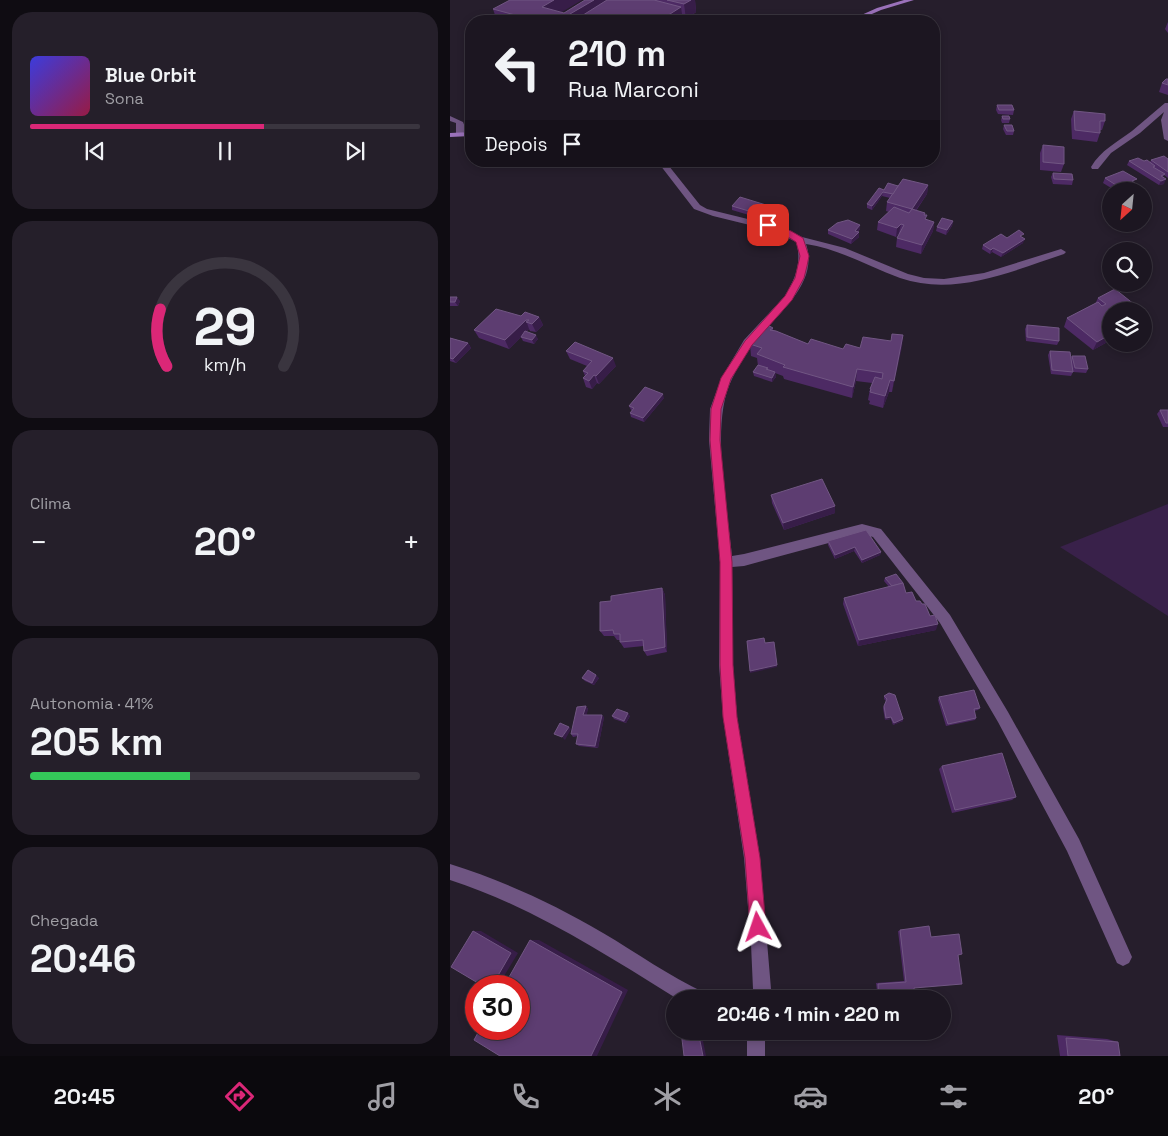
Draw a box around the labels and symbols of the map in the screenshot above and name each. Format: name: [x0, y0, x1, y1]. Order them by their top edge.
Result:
north arrow: [1102, 182, 1152, 232]
pin: [747, 204, 789, 246]
position arrow: [731, 900, 783, 952]
speed limit sign: 30: [465, 975, 530, 1040]

